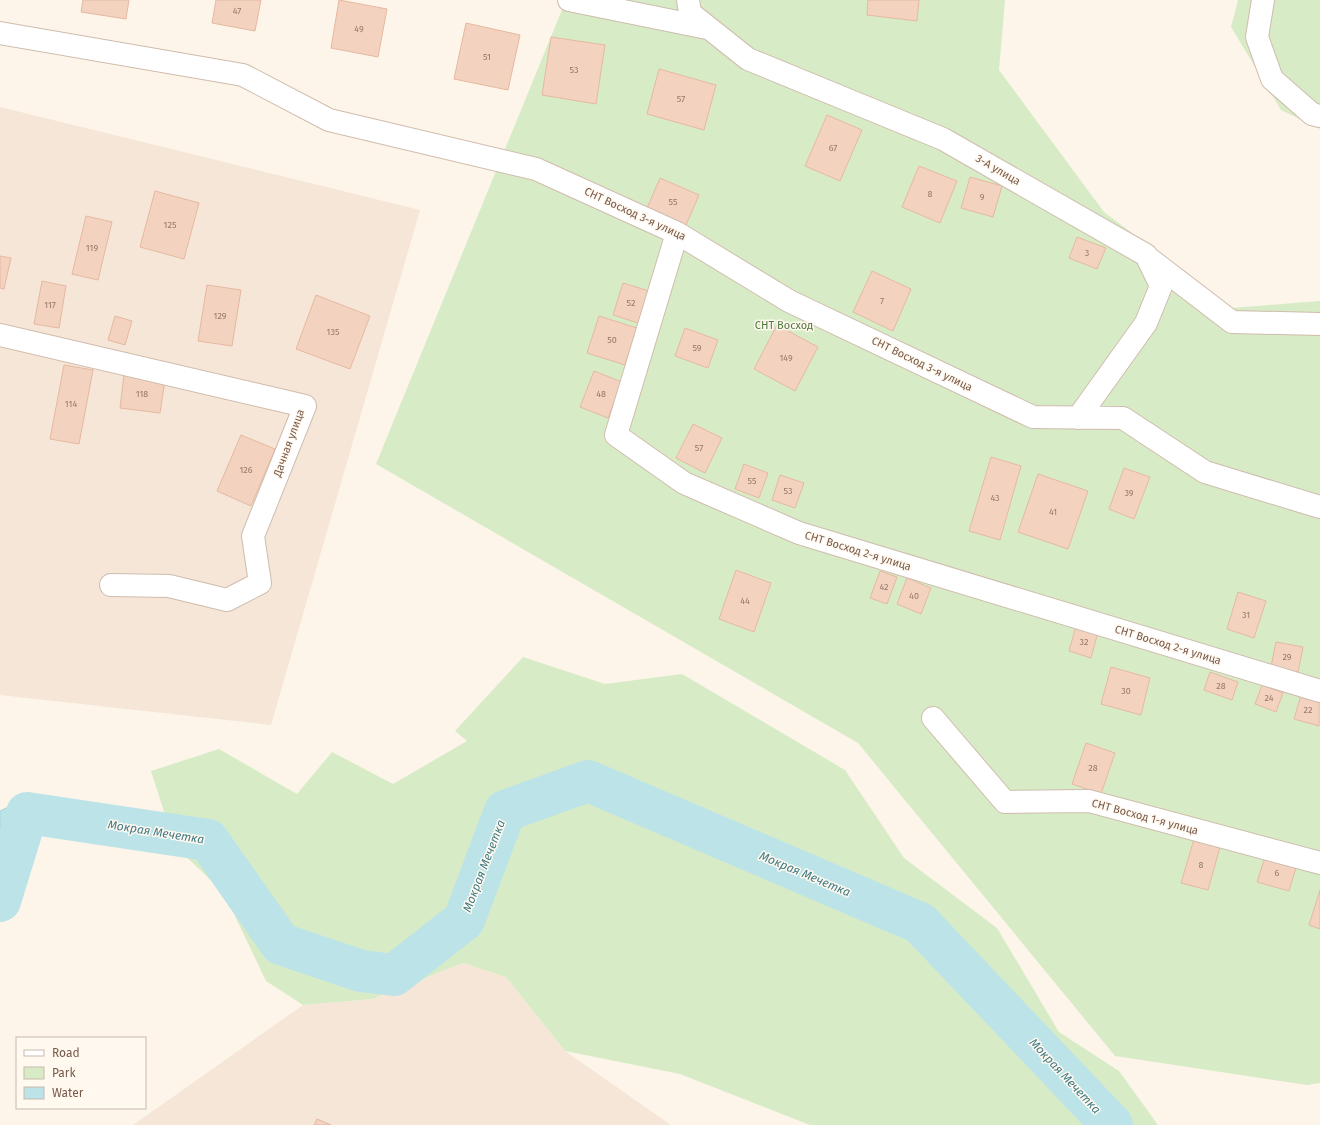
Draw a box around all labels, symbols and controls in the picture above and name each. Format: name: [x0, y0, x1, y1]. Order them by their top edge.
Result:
house number: 47: [233, 6, 241, 16]
house number: 49: [354, 24, 364, 34]
house number: 51: [483, 52, 491, 62]
house number: 53: [570, 65, 578, 75]
house number: 57: [677, 94, 685, 104]
house number: 67: [829, 143, 837, 153]
street label: 3-А улица: [973, 152, 1023, 188]
street label: СНТ Восход 3-я улица: [582, 185, 688, 243]
house number: 8: [928, 189, 933, 199]
house number: 9: [980, 192, 985, 202]
house number: 55: [669, 197, 678, 207]
house number: 125: [164, 220, 177, 230]
house number: 119: [86, 243, 98, 253]
house number: 3: [1085, 248, 1089, 258]
house number: 7: [880, 296, 884, 306]
house number: 52: [627, 298, 635, 308]
house number: 117: [44, 300, 56, 310]
house number: 129: [214, 311, 227, 321]
park label: СНТ Восход: [755, 319, 813, 332]
house number: 135: [327, 327, 340, 337]
street label: СНТ Восход 3-я улица: [869, 334, 975, 394]
house number: 50: [607, 335, 617, 345]
house number: 59: [692, 343, 702, 353]
house number: 149: [779, 353, 793, 363]
house number: 118: [136, 389, 148, 399]
house number: 48: [596, 389, 606, 399]
house number: 114: [65, 399, 77, 409]
street label: Дачная улица: [270, 407, 307, 479]
house number: 57: [695, 443, 703, 453]
house number: 126: [239, 465, 253, 475]
house number: 55: [748, 476, 757, 486]
house number: 53: [784, 486, 792, 496]
house number: 39: [1124, 488, 1134, 498]
house number: 43: [990, 493, 1000, 503]
house number: 41: [1049, 507, 1057, 517]
street label: СНТ Восход 2-я улица: [803, 529, 913, 573]
house number: 42: [879, 582, 889, 592]
house number: 40: [909, 591, 919, 601]
house number: 44: [740, 596, 750, 606]
house number: 31: [1242, 610, 1250, 620]
street label: СНТ Восход 2-я улица: [1113, 623, 1223, 667]
house number: 32: [1080, 637, 1088, 647]
house number: 29: [1282, 652, 1292, 662]
house number: 28: [1216, 681, 1226, 691]
house number: 30: [1121, 686, 1131, 696]
house number: 24: [1264, 693, 1274, 703]
house number: 22: [1304, 705, 1312, 715]
house number: 28: [1088, 763, 1098, 773]
street label: СНТ Восход 1-я улица: [1090, 797, 1200, 837]
water label: Мокрая Мечетка: [107, 817, 205, 847]
water label: Мокрая Мечетка: [460, 818, 508, 914]
water label: Мокрая Мечетка: [757, 848, 853, 900]
house number: 8: [1199, 860, 1204, 870]
house number: 6: [1275, 868, 1280, 878]
water label: Мокрая Мечетка: [1027, 1036, 1103, 1117]
legend: [16, 1037, 146, 1109]
text: Road: [52, 1046, 80, 1060]
text: Park: [52, 1066, 76, 1080]
text: Water: [52, 1086, 84, 1100]

